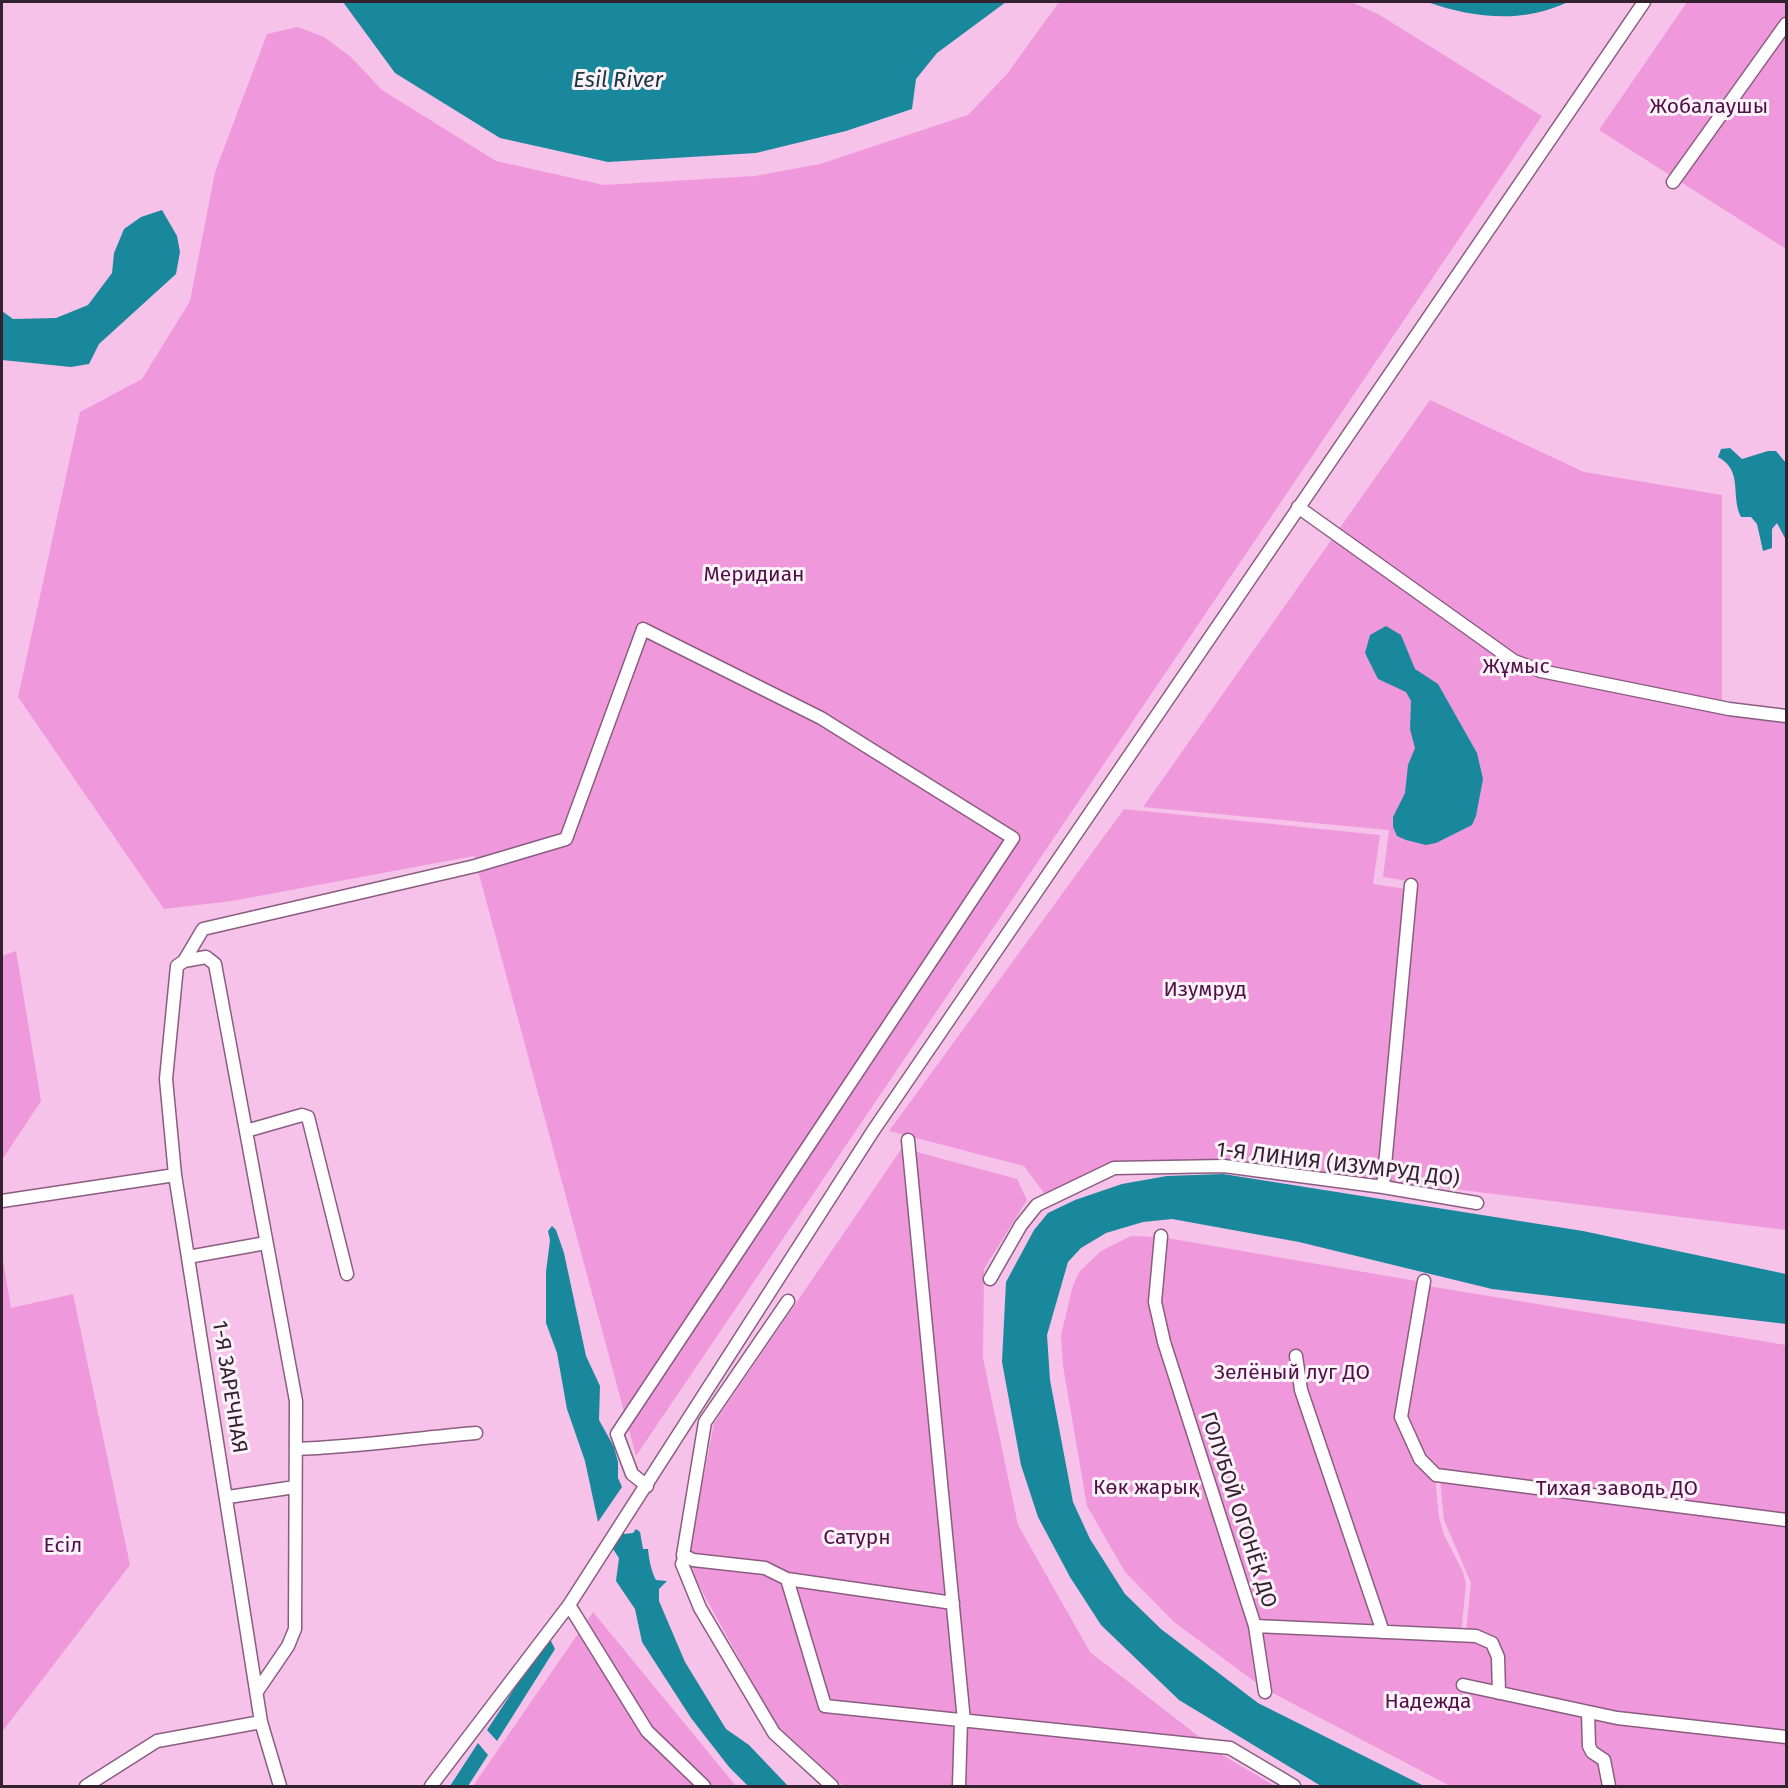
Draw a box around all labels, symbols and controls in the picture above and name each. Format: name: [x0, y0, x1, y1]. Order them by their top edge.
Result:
water label: Esil River: [573, 68, 663, 94]
park label: Жобалаушы: [1650, 94, 1768, 120]
park label: Меридиан: [703, 562, 805, 588]
park label: Жұмыс: [1483, 654, 1549, 680]
park label: Изумруд: [1163, 977, 1247, 1003]
street label: 1-Я ЛИНИЯ (ИЗУМРУД ДО): [1215, 1138, 1461, 1192]
street label: 1-Я ЗАРЕЧНАЯ: [206, 1319, 252, 1455]
park label: Зелёный луг ДО: [1214, 1360, 1370, 1386]
street label: ГОЛУБОЙ ОГОНЁК ДО: [1194, 1409, 1282, 1611]
park label: Көк жарық: [1093, 1475, 1199, 1501]
park label: Тихая заводь ДО: [1536, 1476, 1698, 1502]
park label: Сатурн: [823, 1525, 891, 1551]
park label: Есіл: [44, 1533, 82, 1559]
park label: Надежда: [1385, 1689, 1471, 1715]

